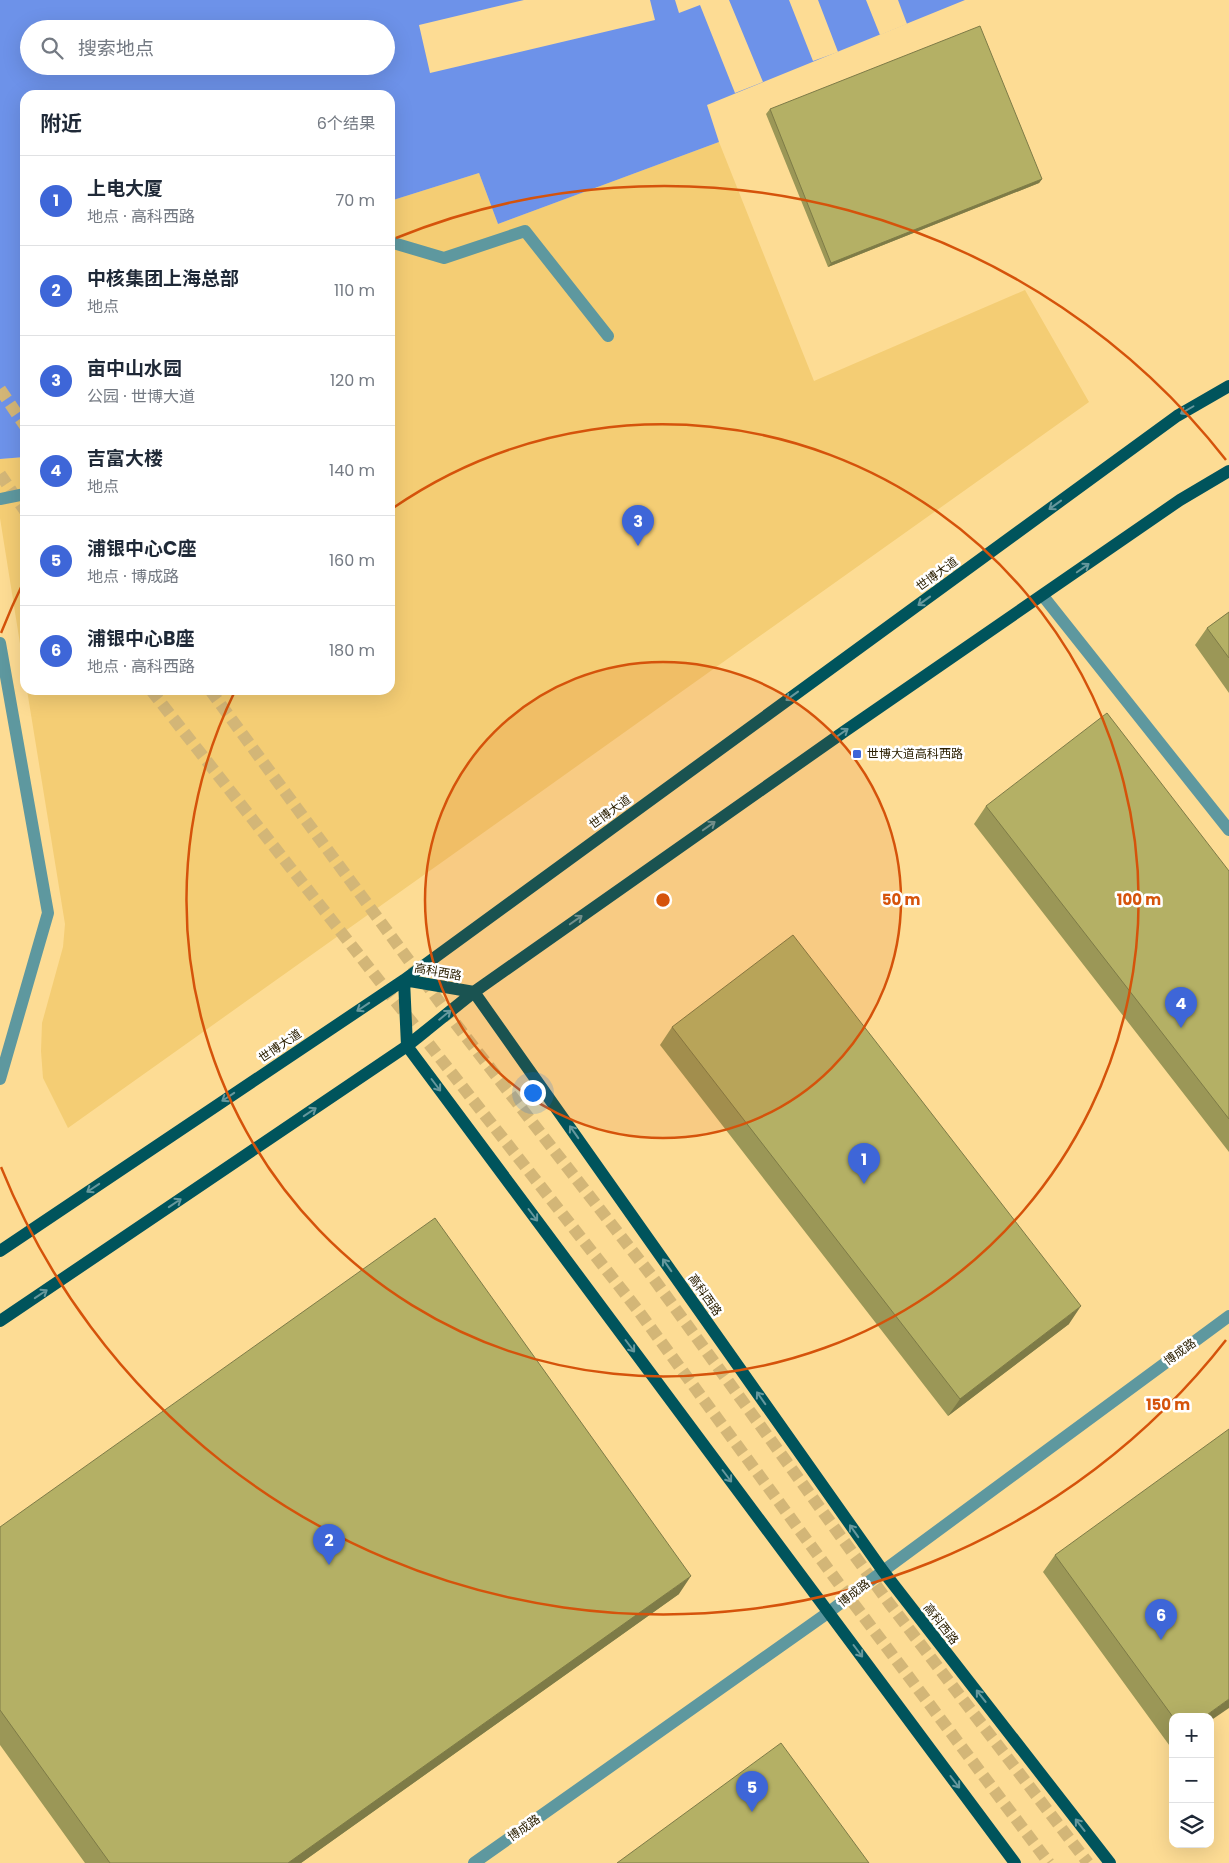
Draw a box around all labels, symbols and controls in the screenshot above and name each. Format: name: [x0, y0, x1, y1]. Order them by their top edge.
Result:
search box: [20, 20, 395, 75]
icon: search: [38, 34, 66, 62]
text: 搜索地点: [78, 35, 154, 62]
text: 附近: [40, 109, 82, 138]
text: 6个结果: [317, 112, 375, 135]
text: 上电大厦: [87, 175, 163, 202]
text: 1: [53, 189, 59, 212]
text: 70 m: [335, 189, 375, 212]
text: 地点 · 高科西路: [87, 205, 195, 228]
text: 中核集团上海总部: [87, 265, 239, 292]
text: 2: [51, 279, 61, 302]
text: 110 m: [334, 279, 375, 302]
text: 地点: [87, 295, 119, 318]
text: 亩中山水园: [87, 355, 182, 382]
text: 3: [51, 369, 61, 392]
text: 120 m: [330, 369, 375, 392]
text: 公园 · 世博大道: [87, 385, 195, 408]
one-way arrow: [1180, 406, 1194, 416]
text: 吉富大楼: [87, 445, 163, 472]
text: 4: [51, 459, 61, 482]
text: 140 m: [329, 459, 375, 482]
text: 地点: [87, 475, 119, 498]
one-way arrow: [1048, 500, 1062, 510]
pin: 3: [622, 505, 654, 546]
text: 浦银中心C座: [87, 535, 196, 562]
text: 5: [51, 549, 61, 572]
text: 160 m: [329, 549, 375, 572]
street label: 世博大道: [912, 553, 961, 595]
one-way arrow: [1076, 563, 1090, 573]
text: 地点 · 博成路: [87, 565, 179, 588]
one-way arrow: [917, 596, 931, 606]
text: 浦银中心B座: [87, 625, 195, 652]
text: 6: [51, 639, 61, 662]
text: 180 m: [329, 639, 375, 662]
text: 地点 · 高科西路: [87, 655, 195, 678]
one-way arrow: [786, 691, 799, 702]
one-way arrow: [835, 728, 849, 738]
place label: 世博大道高科西路: [867, 745, 963, 762]
marker: 世博大道高科西路: [851, 748, 863, 760]
street label: 世博大道: [585, 791, 634, 833]
one-way arrow: [702, 821, 716, 831]
text: 50 m: [882, 889, 920, 910]
text: 100 m: [1117, 889, 1161, 910]
centre of rings: [654, 891, 672, 909]
one-way arrow: [569, 915, 583, 925]
street label: 高科西路: [413, 959, 463, 984]
pin: 4: [1165, 987, 1197, 1028]
one-way arrow: [357, 1002, 371, 1012]
one-way arrow: [438, 1010, 451, 1021]
street label: 世博大道: [255, 1025, 304, 1066]
one-way arrow: [431, 1078, 441, 1092]
your location: [520, 1080, 546, 1106]
one-way arrow: [222, 1093, 236, 1103]
one-way arrow: [302, 1107, 316, 1117]
one-way arrow: [568, 1126, 579, 1139]
pin: 1: [848, 1143, 880, 1184]
one-way arrow: [87, 1183, 101, 1193]
one-way arrow: [168, 1198, 182, 1208]
one-way arrow: [528, 1208, 538, 1222]
one-way arrow: [662, 1258, 672, 1272]
street label: 高科西路: [685, 1270, 726, 1319]
one-way arrow: [33, 1289, 47, 1299]
street label: 博成路: [1160, 1334, 1199, 1369]
one-way arrow: [625, 1339, 635, 1353]
one-way arrow: [756, 1391, 766, 1405]
text: 150 m: [1146, 1394, 1190, 1415]
one-way arrow: [722, 1469, 732, 1483]
pin: 2: [313, 1524, 345, 1565]
one-way arrow: [849, 1524, 859, 1538]
street label: 博成路: [834, 1575, 873, 1610]
pin: 6: [1145, 1599, 1177, 1640]
street label: 高科西路: [920, 1600, 963, 1648]
one-way arrow: [852, 1644, 863, 1657]
one-way arrow: [975, 1690, 986, 1703]
map controls: [1169, 1713, 1214, 1848]
button: +: [1169, 1713, 1214, 1758]
button: −: [1169, 1758, 1214, 1803]
pin: 5: [736, 1771, 768, 1812]
one-way arrow: [950, 1775, 960, 1789]
button: layers: [1169, 1803, 1214, 1848]
street label: 博成路: [504, 1810, 543, 1845]
one-way arrow: [1075, 1818, 1086, 1831]

